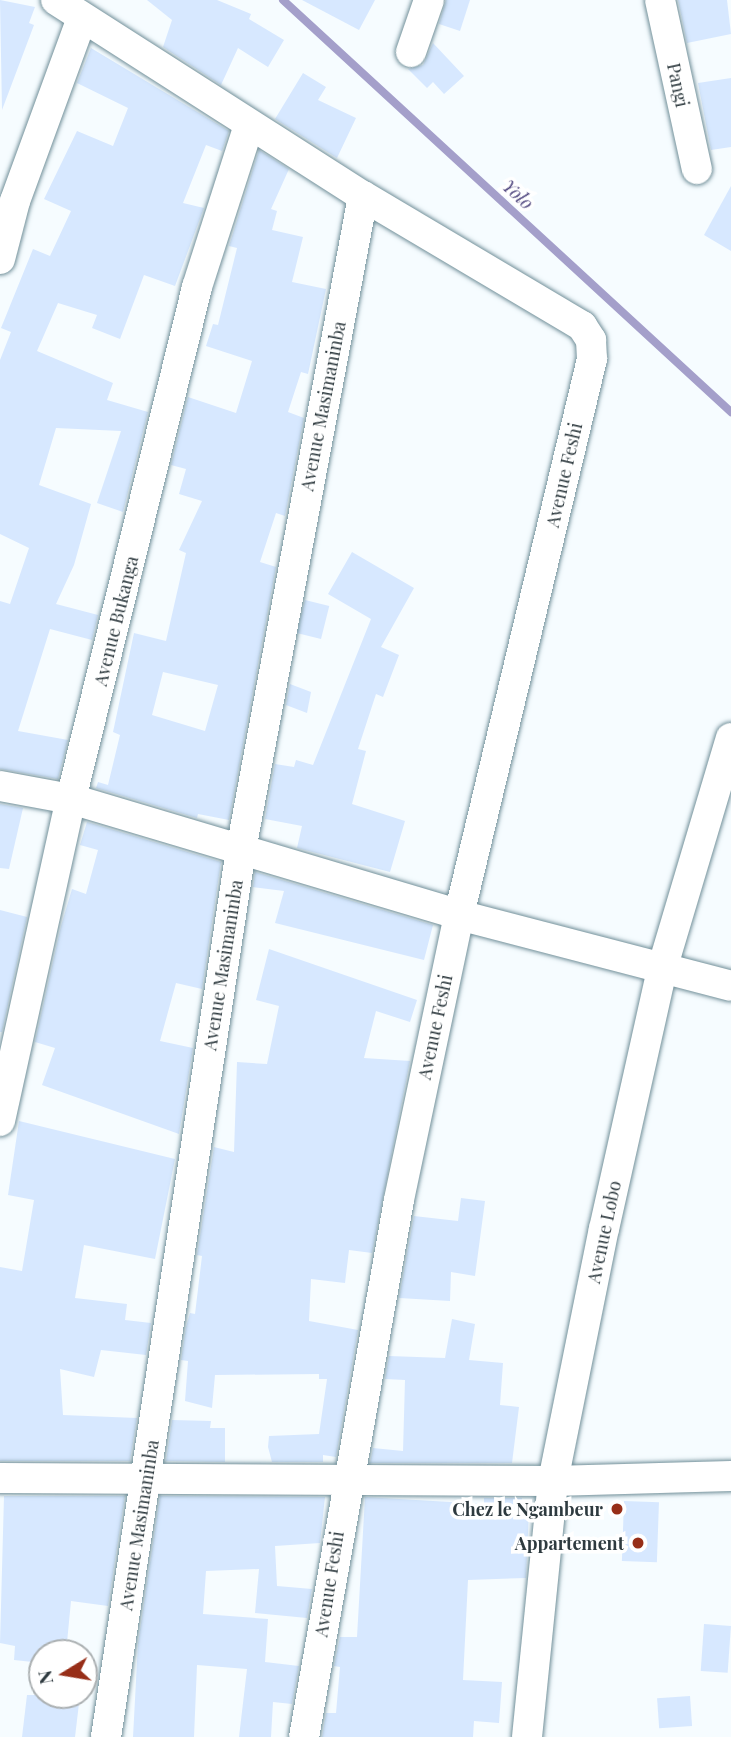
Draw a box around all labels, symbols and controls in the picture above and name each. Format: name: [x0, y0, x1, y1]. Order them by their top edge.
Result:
street label: Pangi: [663, 61, 693, 109]
water label: Yolo: [498, 174, 538, 214]
street label: Avenue Masimaninba: [296, 319, 350, 493]
street label: Avenue Feshi: [541, 421, 587, 529]
street label: Avenue Bukanga: [89, 554, 143, 688]
street label: Avenue Masimaninba: [199, 878, 247, 1052]
street label: Avenue Feshi: [413, 973, 457, 1081]
street label: Avenue Lobo: [583, 1179, 625, 1285]
street label: Avenue Masimaninba: [115, 1438, 163, 1612]
place label: Chez le Ngambeur: [452, 1498, 603, 1520]
marker: Chez le Ngambeur: [609, 1501, 625, 1517]
street label: Avenue Feshi: [310, 1530, 348, 1638]
place label: Appartement: [515, 1532, 624, 1554]
marker: Appartement: [630, 1535, 646, 1551]
north arrow: [28, 1639, 98, 1709]
text: N: [30, 1668, 58, 1687]

